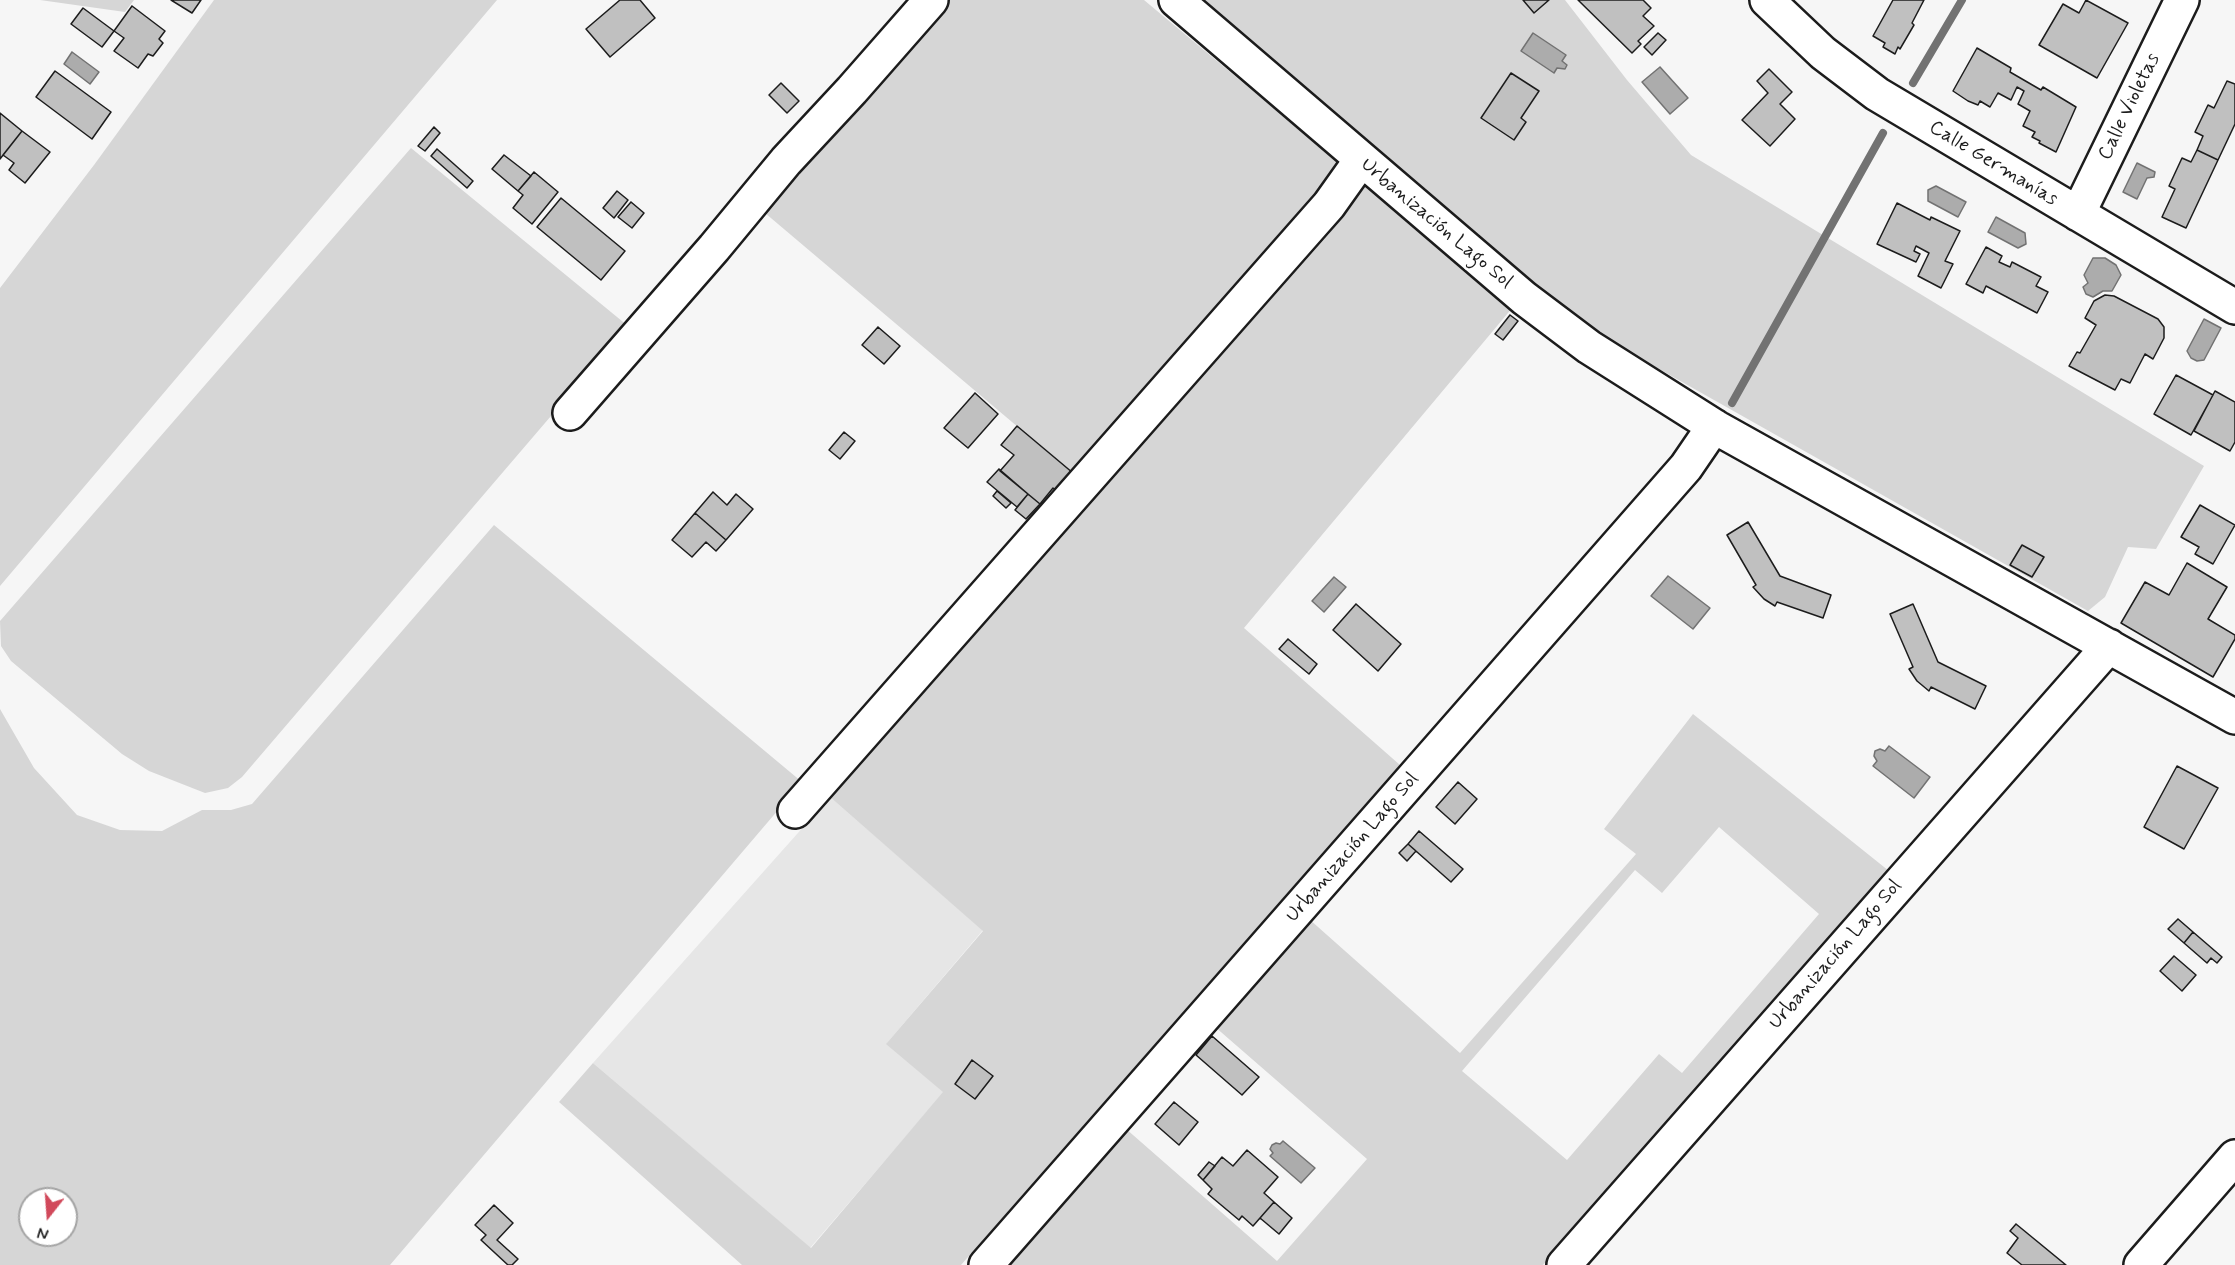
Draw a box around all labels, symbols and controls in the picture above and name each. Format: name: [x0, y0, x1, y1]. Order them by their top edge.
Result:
street label: Calle Violetas: [2094, 50, 2166, 164]
street label: Calle Germanías: [1924, 116, 2062, 212]
street label: Urbanización Lago Sol: [1355, 153, 1517, 295]
street label: Urbanización Lago Sol: [1281, 768, 1425, 928]
street label: Urbanización Lago Sol: [1764, 875, 1908, 1035]
north arrow: [18, 1187, 78, 1247]
text: N: [35, 1221, 51, 1244]

